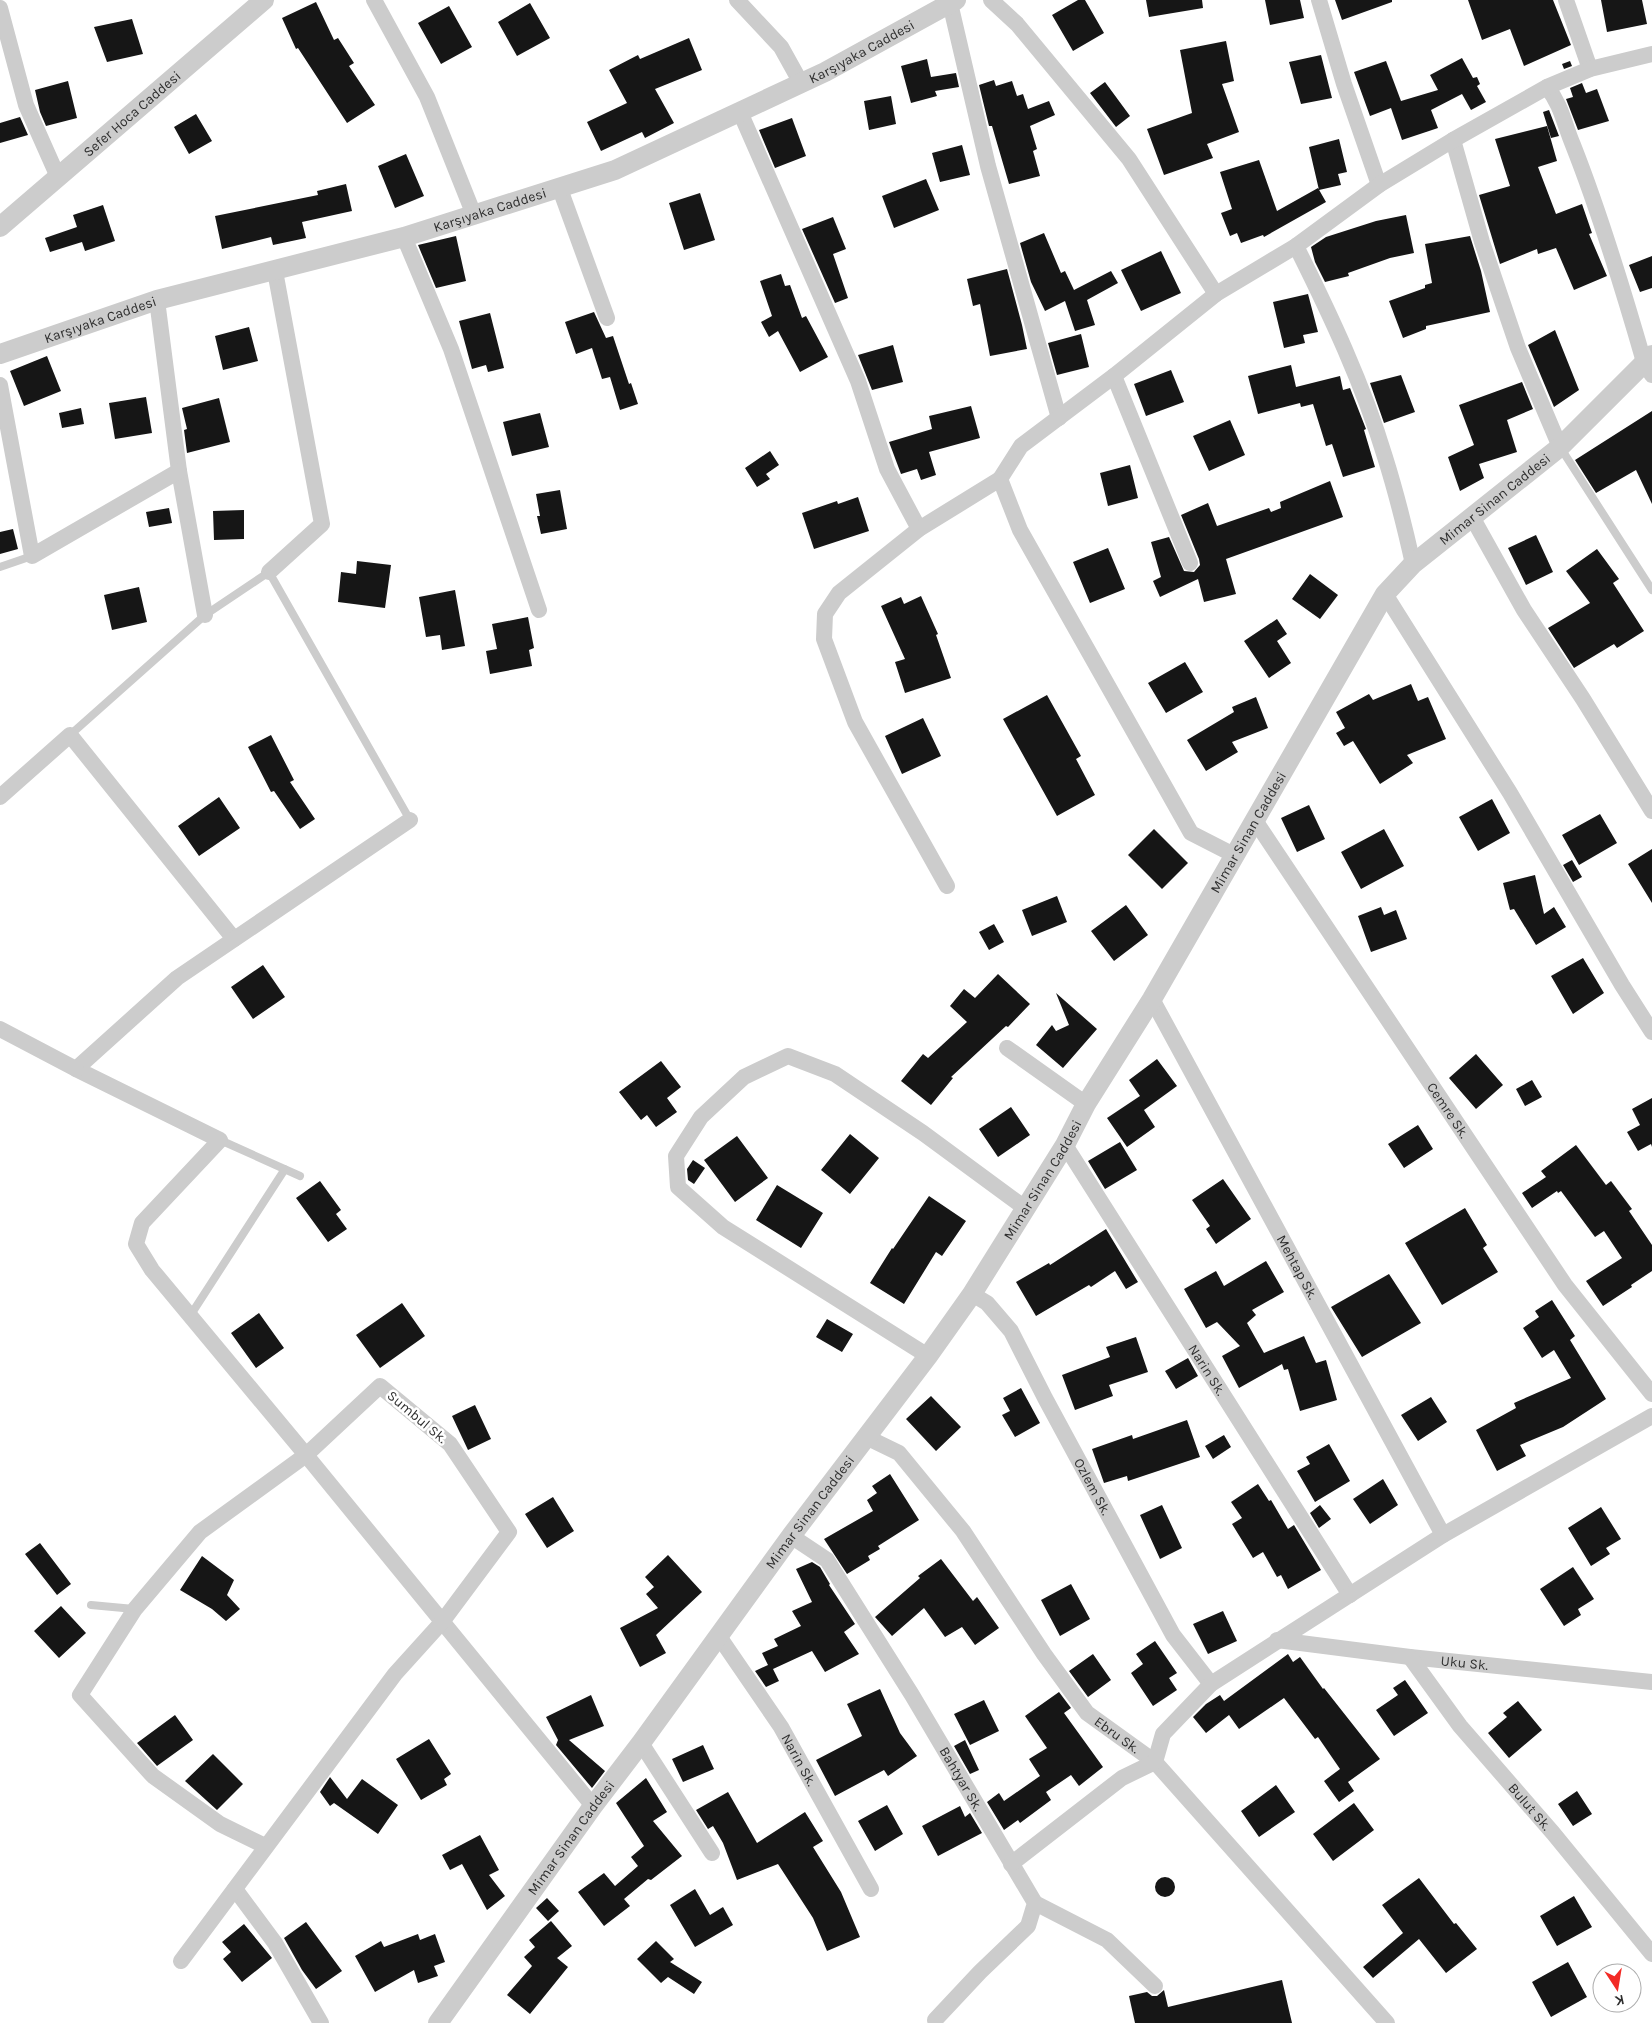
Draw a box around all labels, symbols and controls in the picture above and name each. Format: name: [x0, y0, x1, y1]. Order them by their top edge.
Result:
street label: Karşıyaka Caddesi: [806, 16, 917, 87]
street label: Sefer Hoca Caddesi: [80, 67, 184, 160]
street label: Karşıyaka Caddesi: [431, 184, 548, 236]
street label: Karşıyaka Caddesi: [42, 292, 159, 347]
street label: Mimar Sinan Caddesi: [1435, 450, 1554, 549]
street label: Mimar Sinan Caddesi: [1206, 768, 1290, 896]
street label: Cemre Sk.: [1424, 1079, 1473, 1142]
street label: Mimar Sinan Caddesi: [999, 1117, 1085, 1243]
street label: Mehtap Sk.: [1273, 1232, 1322, 1303]
street label: Narin Sk.: [1185, 1341, 1230, 1399]
street label: Sumbul Sk.: [384, 1387, 451, 1447]
street label: Mimar Sinan Caddesi: [762, 1452, 858, 1572]
street label: Ozlem Sk.: [1071, 1455, 1115, 1518]
street label: Uku Sk.: [1440, 1652, 1490, 1674]
street label: Ebru Sk.: [1091, 1713, 1144, 1757]
street label: Narin Sk.: [778, 1731, 821, 1789]
street label: Bahtyar Sk.: [936, 1744, 987, 1814]
street label: Mimar Sinan Caddesi: [524, 1777, 618, 1898]
street label: Bulut Sk.: [1505, 1779, 1556, 1834]
north arrow: [1592, 1963, 1642, 2013]
text: K: [1613, 1991, 1626, 2010]

